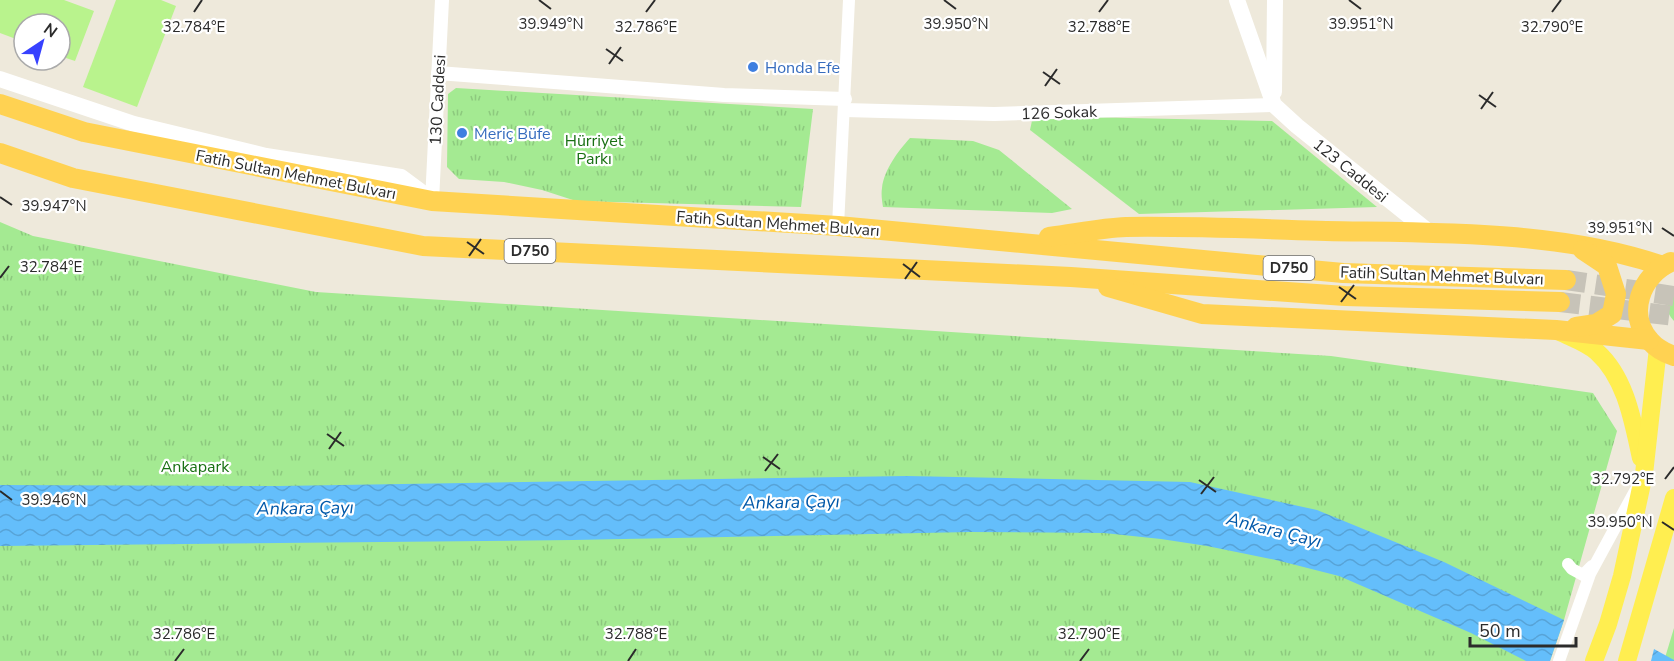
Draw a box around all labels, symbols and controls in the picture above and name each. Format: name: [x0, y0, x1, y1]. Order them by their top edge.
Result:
north arrow: [12, 12, 72, 72]
text: 39.949°N: [518, 14, 584, 34]
text: 39.950°N: [923, 14, 989, 34]
text: 39.951°N: [1328, 14, 1394, 34]
text: 32.784°E: [163, 17, 225, 37]
text: 32.786°E: [615, 17, 677, 37]
text: 32.788°E: [1068, 17, 1130, 37]
text: 32.790°E: [1521, 17, 1583, 37]
text: N: [39, 18, 62, 43]
street label: 130 Caddesi: [425, 54, 451, 146]
place label: Honda Efe: [765, 57, 840, 79]
marker: Honda Efe: [746, 60, 760, 74]
street label: 126 Sokak: [1021, 101, 1098, 125]
place label: Meriç Büfe: [474, 123, 551, 145]
marker: Meriç Büfe: [455, 126, 469, 140]
park label: Hürriyet Parkı: [565, 130, 624, 170]
street label: 123 Caddesi: [1308, 134, 1392, 208]
street label: Fatih Sultan Mehmet Bulvarı: [194, 145, 398, 205]
text: 39.947°N: [21, 196, 87, 216]
street label: Fatih Sultan Mehmet Bulvarı: [676, 206, 880, 242]
text: 39.951°N: [1587, 218, 1653, 238]
road number: D750: [504, 239, 556, 263]
road number: D750: [1264, 256, 1314, 280]
text: 32.784°E: [20, 257, 82, 277]
street label: Fatih Sultan Mehmet Bulvarı: [1340, 261, 1544, 291]
park label: Ankapark: [161, 456, 230, 478]
text: 32.792°E: [1592, 469, 1654, 489]
water label: Ankara Çayı: [741, 489, 840, 515]
text: 39.946°N: [21, 490, 87, 510]
water label: Ankara Çayı: [255, 495, 354, 521]
water label: Ankara Çayı: [1223, 506, 1324, 553]
text: 39.950°N: [1587, 512, 1653, 532]
scale bar: [1470, 610, 1576, 648]
text: 50 m: [1479, 619, 1521, 643]
text: 32.786°E: [153, 624, 215, 644]
text: 32.788°E: [605, 624, 667, 644]
text: 32.790°E: [1058, 624, 1120, 644]

